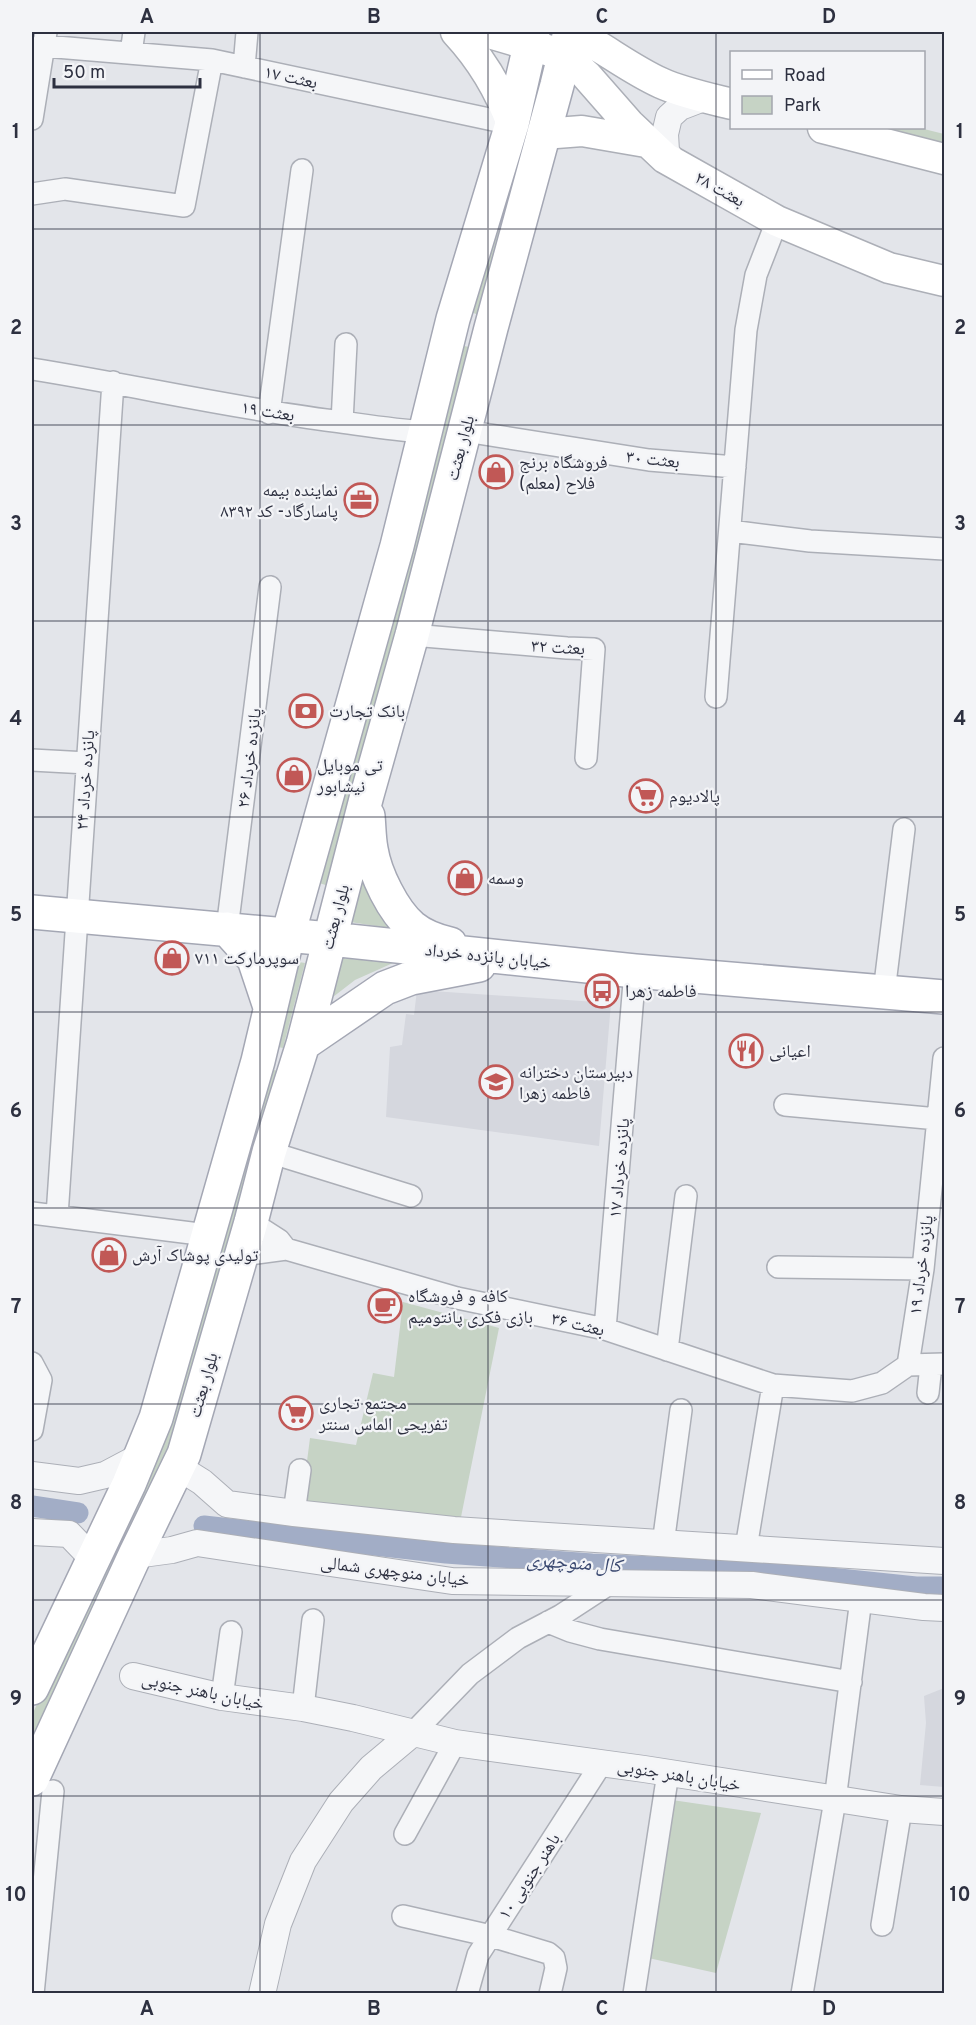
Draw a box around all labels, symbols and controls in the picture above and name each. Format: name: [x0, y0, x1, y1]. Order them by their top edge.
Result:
text: A: [140, 5, 154, 31]
text: B: [367, 5, 381, 31]
text: C: [596, 5, 608, 31]
text: D: [822, 5, 836, 31]
scale bar: [54, 51, 200, 89]
legend: [730, 51, 925, 129]
text: 50 m: [63, 62, 105, 85]
street label: بعثت ۱۷: [262, 62, 320, 95]
text: Road: [784, 65, 826, 88]
text: Park: [784, 95, 821, 118]
text: 1: [12, 120, 20, 146]
text: 1: [956, 120, 964, 146]
street label: بعثت ۲۸: [690, 167, 748, 213]
text: 2: [10, 316, 22, 342]
text: 2: [954, 316, 966, 342]
street label: بعثت ۱۹: [239, 397, 296, 428]
street label: بلوار بعثت: [442, 413, 481, 484]
street label: بعثت ۳۰: [625, 446, 681, 475]
place label: فروشگاه برنج فلاح (معلم): [519, 452, 608, 496]
shop icon: فروشگاه برنج فلاح (معلم): [478, 454, 514, 490]
place label: نماینده بیمه پاسارگاد- کد ۸۳۹۲: [220, 480, 338, 524]
office icon: نماینده بیمه پاسارگاد- کد ۸۳۹۲: [343, 482, 379, 518]
text: 3: [10, 512, 22, 538]
text: 3: [954, 512, 966, 538]
street label: بعثت ۳۲: [530, 636, 586, 661]
bank icon: بانک تجارت: [288, 693, 324, 729]
place label: بانک تجارت: [329, 701, 405, 724]
text: 4: [10, 707, 22, 733]
street label: پانزده خرداد ۲۶: [233, 707, 268, 809]
text: 4: [954, 707, 966, 733]
street label: پانزده خرداد ۲۴: [72, 729, 101, 831]
place label: تی موبایل نیشابور: [316, 755, 383, 799]
shop icon: تی موبایل نیشابور: [276, 757, 312, 793]
supermarket icon: پالادیوم: [628, 778, 664, 814]
place label: پالادیوم: [669, 786, 720, 809]
shop icon: وسمه: [447, 860, 483, 896]
place label: وسمه: [488, 868, 524, 891]
street label: بلوار بعثت: [317, 882, 356, 953]
text: 5: [10, 903, 22, 929]
text: 5: [954, 903, 966, 929]
street label: خیابان پانزده خرداد: [424, 939, 552, 976]
shop icon: سوپرمارکت ۷۱۱: [154, 940, 190, 976]
place label: سوپرمارکت ۷۱۱: [195, 948, 299, 971]
bus stop icon: فاطمه زهرا: [584, 973, 620, 1009]
place label: فاطمه زهرا: [625, 981, 696, 1004]
restaurant icon: اعیانی: [728, 1033, 764, 1069]
place label: اعیانی: [769, 1041, 811, 1064]
place label: دبیرستان دخترانه فاطمه زهرا: [519, 1062, 633, 1106]
school or university icon: دبیرستان دخترانه فاطمه زهرا: [478, 1064, 514, 1100]
text: 6: [10, 1099, 22, 1125]
text: 6: [954, 1099, 966, 1125]
street label: پانزده خرداد ۱۷: [605, 1117, 636, 1219]
street label: پانزده خرداد ۱۹: [905, 1214, 940, 1316]
shop icon: تولیدی پوشاک آرش: [91, 1237, 127, 1273]
place label: تولیدی پوشاک آرش: [132, 1245, 258, 1268]
place label: کافه و فروشگاه بازی فکری پانتومیم: [408, 1286, 533, 1330]
cafe icon: کافه و فروشگاه بازی فکری پانتومیم: [367, 1288, 403, 1324]
text: 7: [11, 1295, 21, 1321]
text: 7: [955, 1295, 965, 1321]
street label: بعثت ۳۶: [549, 1308, 607, 1343]
street label: بلوار بعثت: [184, 1350, 225, 1421]
place label: مجتمع تجاری تفریحی الماس سنتر: [318, 1393, 448, 1437]
supermarket icon: مجتمع تجاری تفریحی الماس سنتر: [278, 1395, 314, 1431]
text: 8: [10, 1491, 22, 1517]
text: 8: [954, 1491, 966, 1517]
water label: کال منوچهری: [526, 1548, 626, 1581]
street label: خیابان منوچهری شمالی: [319, 1552, 470, 1593]
street label: خیابان باهنر جنوبی: [139, 1668, 266, 1717]
text: 9: [10, 1687, 22, 1713]
text: 9: [954, 1687, 966, 1713]
street label: خیابان باهنر جنوبی: [615, 1755, 742, 1798]
street label: باهنر جنوبی ۱۰: [494, 1829, 567, 1924]
text: 10: [5, 1883, 27, 1909]
text: 10: [949, 1883, 971, 1909]
text: A: [140, 1997, 154, 2023]
text: B: [367, 1997, 381, 2023]
text: C: [596, 1997, 608, 2023]
text: D: [822, 1997, 836, 2023]

